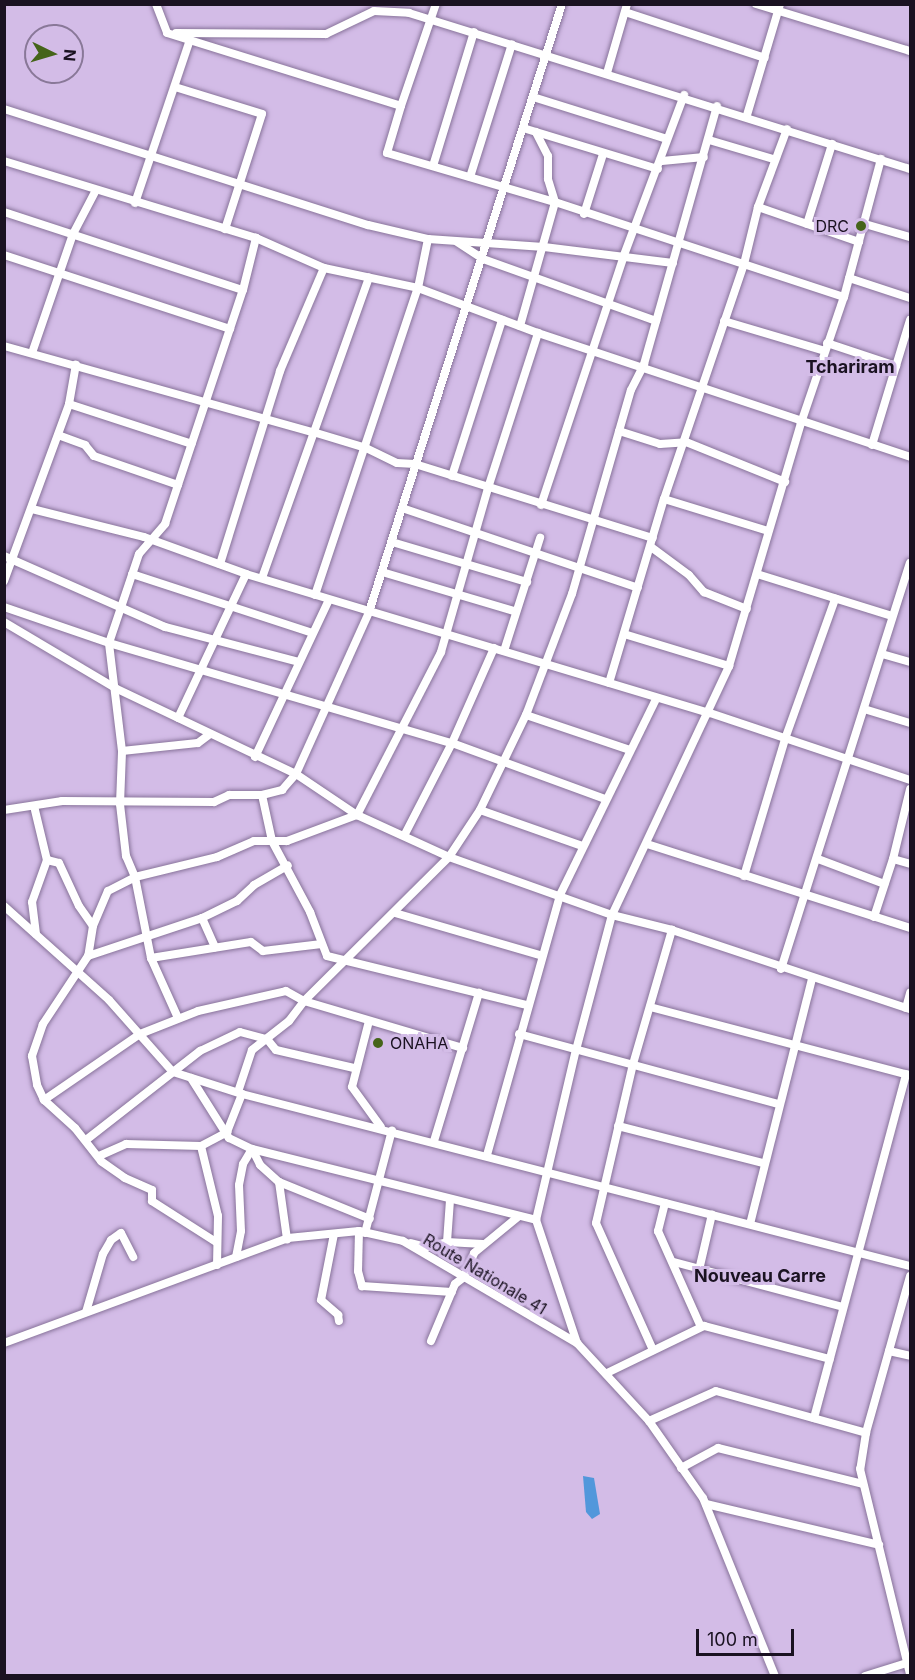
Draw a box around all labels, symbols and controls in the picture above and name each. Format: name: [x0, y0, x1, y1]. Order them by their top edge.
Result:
north arrow: [24, 24, 84, 84]
text: N: [59, 48, 80, 62]
place label: DRC: [815, 216, 849, 236]
marker: DRC: [854, 219, 868, 233]
district label: Tchariram: [805, 356, 895, 378]
place label: ONAHA: [390, 1033, 448, 1053]
marker: ONAHA: [371, 1036, 385, 1050]
street label: Route Nationale 41: [420, 1230, 550, 1318]
district label: Nouveau Carre: [694, 1265, 826, 1287]
scale bar: [699, 1617, 796, 1655]
text: 100 m: [707, 1629, 758, 1650]

